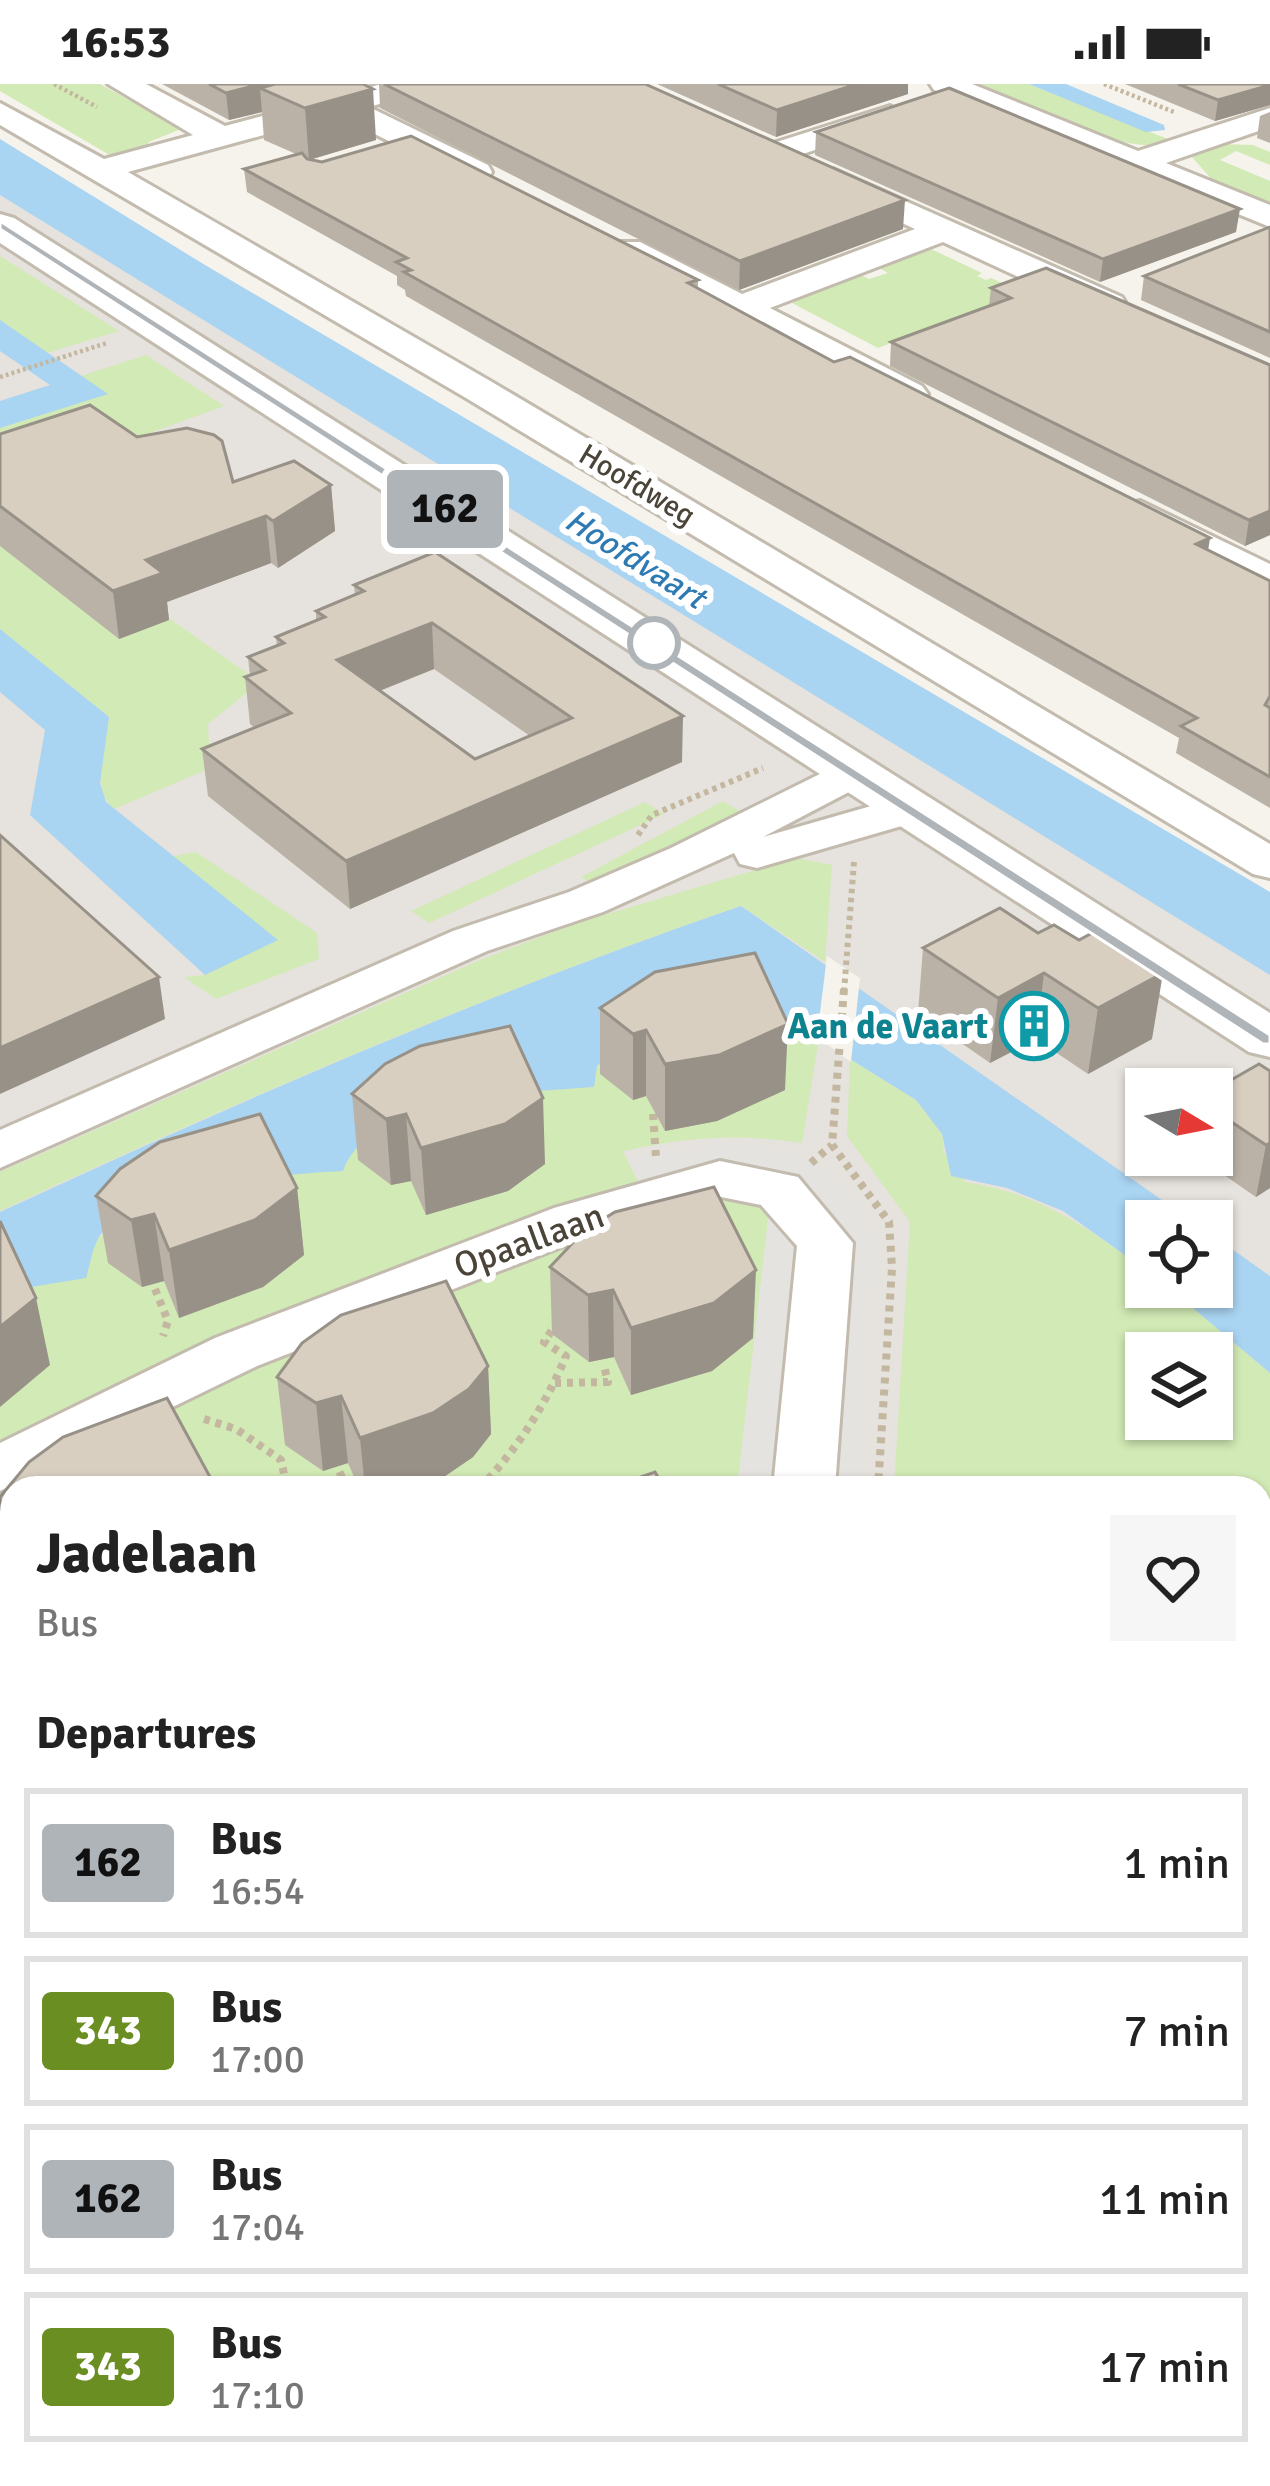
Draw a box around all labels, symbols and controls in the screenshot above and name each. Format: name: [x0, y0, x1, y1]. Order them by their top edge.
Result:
text: 16:53: [60, 15, 170, 70]
street label: Hoofdweg: [572, 436, 702, 534]
line badge: 162: [376, 470, 514, 548]
text: 162: [411, 483, 479, 534]
water label: Hoofdvaart: [557, 500, 716, 620]
unlabelled marker: [629, 618, 679, 668]
building icon: Aan de Vaart: [999, 991, 1069, 1061]
place label: Aan de Vaart: [787, 1004, 988, 1049]
north arrow: [1125, 1068, 1233, 1176]
map controls: [1125, 1068, 1233, 1440]
street label: Opaallaan: [448, 1193, 610, 1289]
button: locate: [1125, 1200, 1233, 1308]
button: layers: [1125, 1332, 1233, 1440]
button: heart: [1110, 1515, 1236, 1641]
text: Jadelaan: [36, 1518, 257, 1589]
text: Bus: [36, 1599, 98, 1647]
text: Departures: [36, 1706, 256, 1761]
text: Bus: [210, 1812, 282, 1867]
text: 1 min: [1123, 1836, 1230, 1891]
text: 162: [74, 1837, 142, 1888]
text: 16:54: [210, 1867, 305, 1915]
text: Bus: [210, 1980, 282, 2035]
text: 7 min: [1123, 2004, 1230, 2059]
text: 343: [74, 2005, 142, 2056]
text: 17:00: [210, 2035, 305, 2083]
text: Bus: [210, 2148, 282, 2203]
text: 11 min: [1099, 2172, 1230, 2227]
text: 162: [74, 2173, 142, 2224]
text: 17:04: [210, 2203, 305, 2251]
text: Bus: [210, 2316, 282, 2371]
text: 17 min: [1099, 2340, 1230, 2395]
text: 343: [74, 2341, 142, 2392]
text: 17:10: [210, 2371, 305, 2419]

